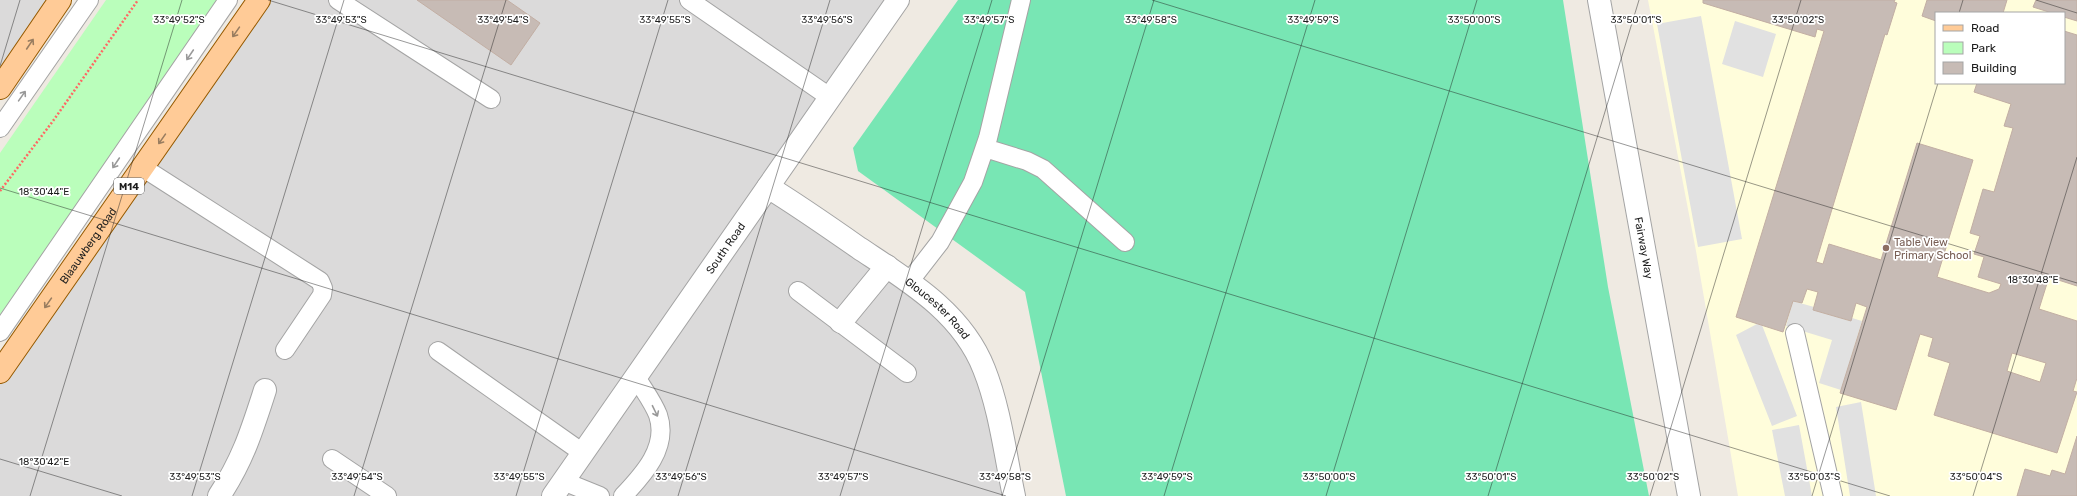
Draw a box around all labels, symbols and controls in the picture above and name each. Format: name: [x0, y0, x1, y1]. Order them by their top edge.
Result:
legend: [1935, 12, 2065, 84]
text: 33°49'52"S: [153, 14, 205, 26]
text: 33°49'53"S: [315, 14, 367, 26]
text: 33°49'54"S: [477, 14, 529, 26]
text: 33°49'55"S: [639, 14, 691, 26]
text: 33°49'56"S: [801, 14, 853, 26]
text: 33°49'57"S: [964, 14, 1014, 26]
text: 33°49'58"S: [1125, 14, 1177, 26]
text: 33°49'59"S: [1287, 14, 1339, 26]
text: 33°50'00"S: [1447, 14, 1501, 26]
text: 33°50'01"S: [1611, 14, 1661, 26]
text: 33°50'02"S: [1772, 14, 1824, 26]
text: Road: [1971, 21, 1999, 35]
one-way arrow: [232, 26, 240, 37]
one-way arrow: [26, 39, 34, 50]
text: Park: [1971, 41, 1997, 55]
one-way arrow: [186, 50, 194, 61]
text: Building: [1971, 61, 2017, 75]
one-way arrow: [18, 91, 26, 102]
one-way arrow: [158, 133, 166, 144]
one-way arrow: [112, 157, 120, 168]
road number: M14: [114, 178, 144, 194]
text: 18°30'44"E: [19, 186, 69, 198]
street label: Blaauwberg Road: [57, 205, 119, 286]
street label: Fairway Way: [1632, 216, 1655, 280]
street label: South Road: [704, 220, 748, 277]
place label: Table View Primary School: [1894, 236, 1971, 262]
marker: Table View Primary School: [1881, 243, 1891, 253]
text: 18°30'48"E: [2008, 274, 2058, 286]
street label: Gloucester Road: [902, 275, 972, 342]
one-way arrow: [44, 297, 52, 308]
one-way arrow: [652, 405, 659, 417]
text: 18°30'42"E: [19, 456, 69, 468]
text: 33°49'53"S: [169, 471, 221, 483]
text: 33°49'54"S: [331, 471, 383, 483]
text: 33°49'55"S: [493, 471, 545, 483]
text: 33°49'56"S: [655, 471, 707, 483]
text: 33°49'57"S: [818, 471, 868, 483]
text: 33°49'58"S: [979, 471, 1031, 483]
text: 33°49'59"S: [1141, 471, 1193, 483]
text: 33°50'00"S: [1302, 471, 1356, 483]
text: 33°50'01"S: [1466, 471, 1516, 483]
text: 33°50'02"S: [1627, 471, 1679, 483]
text: 33°50'03"S: [1788, 471, 1840, 483]
text: 33°50'04"S: [1950, 471, 2002, 483]

